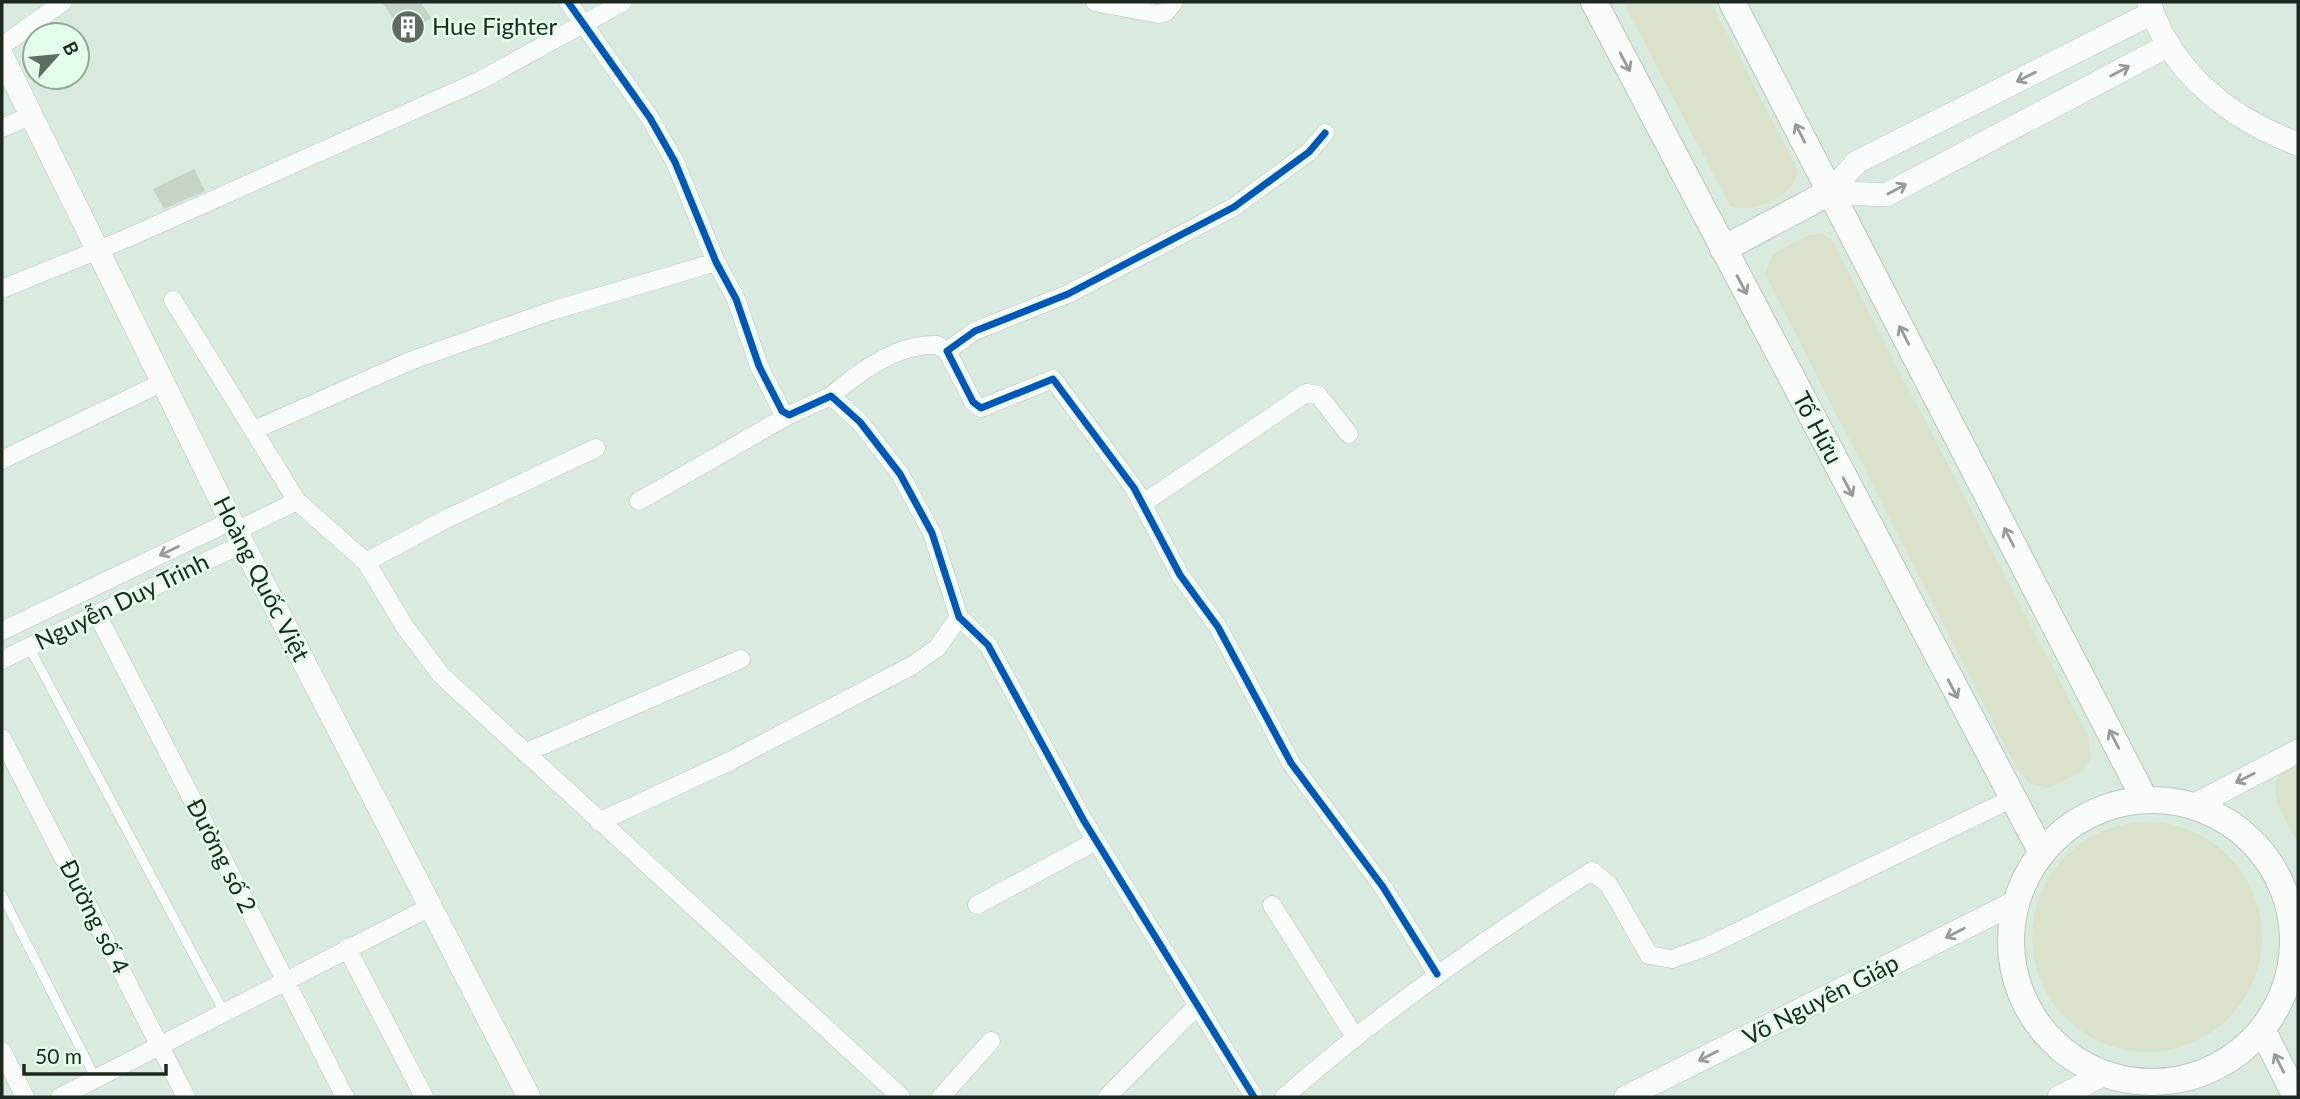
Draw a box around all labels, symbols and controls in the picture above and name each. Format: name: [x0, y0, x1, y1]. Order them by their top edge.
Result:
building icon: Hue Fighter: [389, 8, 427, 46]
place label: Hue Fighter: [432, 11, 558, 40]
north arrow: [21, 21, 91, 91]
text: B: [59, 37, 85, 59]
one-way arrow: [1619, 51, 1633, 72]
one-way arrow: [2109, 64, 2130, 77]
one-way arrow: [2016, 71, 2037, 85]
one-way arrow: [1792, 123, 1806, 144]
one-way arrow: [1886, 182, 1907, 195]
one-way arrow: [1736, 275, 1750, 295]
one-way arrow: [1897, 325, 1911, 346]
street label: Tố Hữu: [1787, 386, 1849, 468]
one-way arrow: [1841, 476, 1855, 497]
street label: Hoàng Quốc Việt: [208, 491, 317, 666]
one-way arrow: [2002, 527, 2015, 548]
one-way arrow: [159, 544, 180, 558]
street label: Nguyễn Duy Trinh: [30, 546, 213, 655]
one-way arrow: [1947, 678, 1961, 698]
one-way arrow: [2106, 729, 2120, 750]
one-way arrow: [2236, 772, 2256, 786]
street label: Đường số 2: [181, 793, 263, 917]
street label: Đường số 4: [54, 854, 136, 978]
one-way arrow: [1945, 926, 1966, 940]
street label: Võ Nguyên Giáp: [1738, 947, 1903, 1050]
scale bar: [24, 1032, 166, 1076]
text: 50 m: [35, 1043, 82, 1068]
one-way arrow: [1698, 1050, 1719, 1064]
one-way arrow: [2272, 1053, 2286, 1074]

